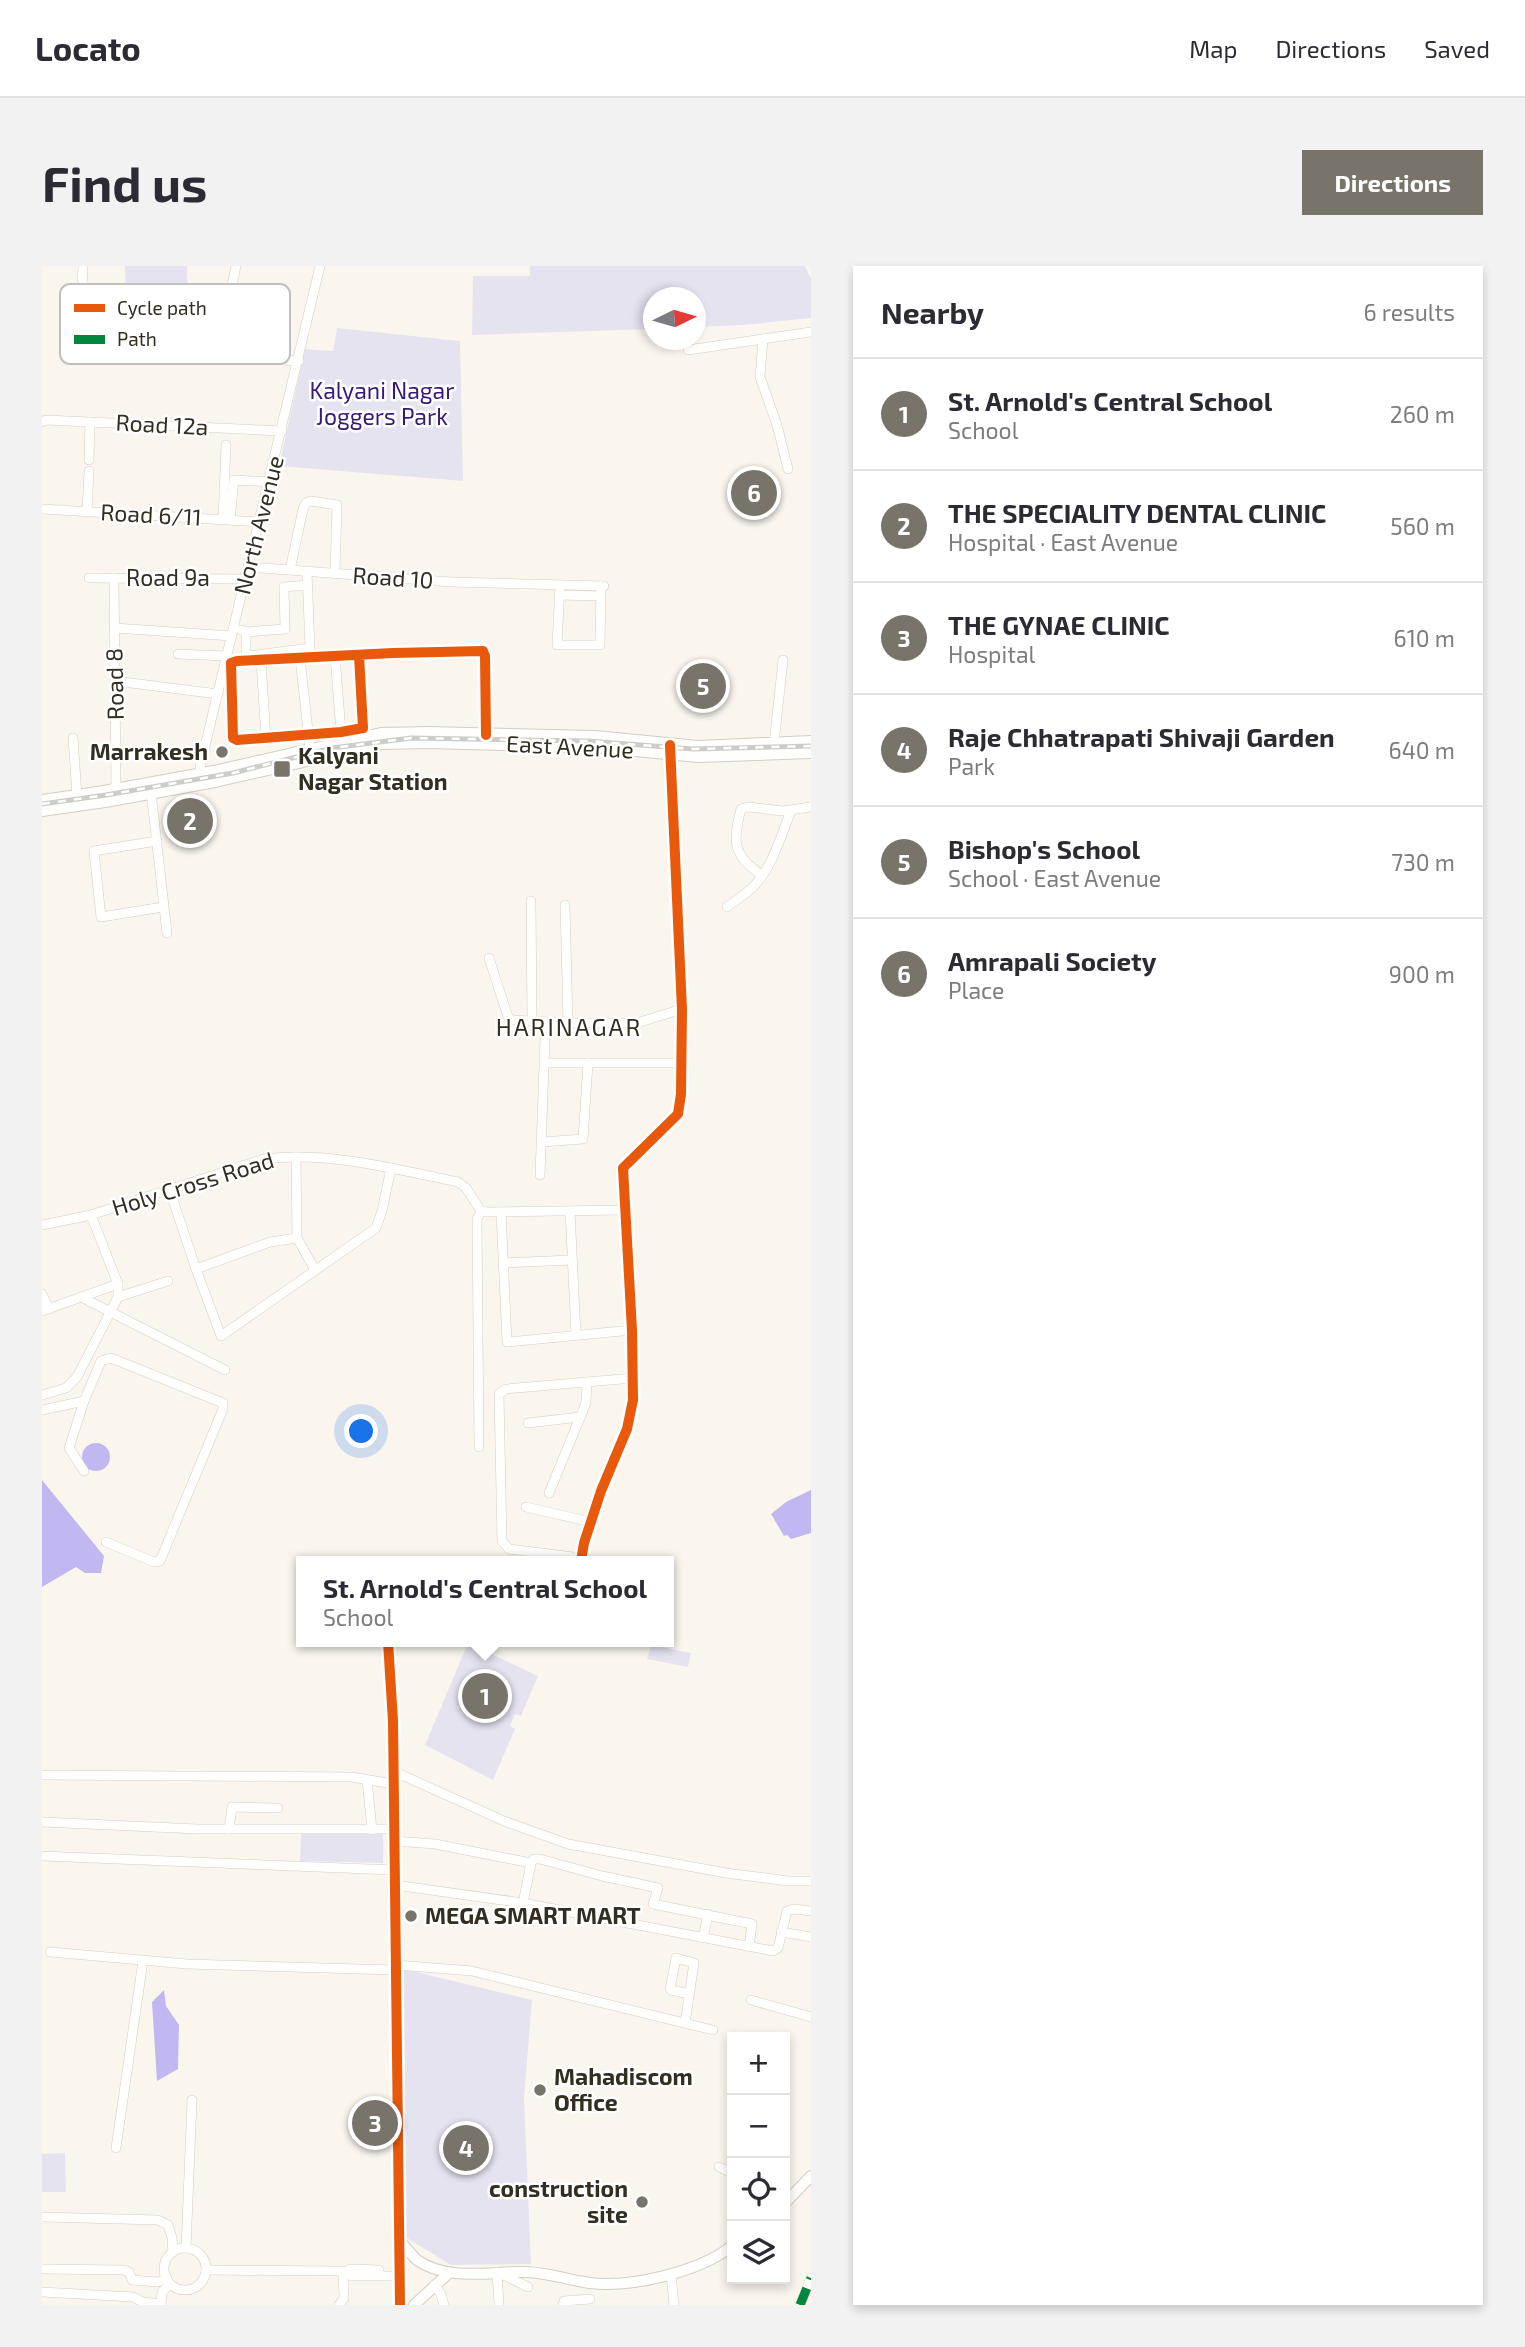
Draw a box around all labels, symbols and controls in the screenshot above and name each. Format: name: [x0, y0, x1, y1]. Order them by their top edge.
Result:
text: Locato: [35, 28, 141, 68]
text: Map: [1189, 34, 1237, 63]
text: Directions: [1275, 34, 1386, 63]
text: Saved: [1424, 34, 1490, 63]
button: Directions: [1302, 150, 1483, 215]
text: Find us: [42, 153, 207, 212]
legend: [60, 284, 290, 364]
north arrow: [643, 287, 706, 350]
text: Nearby: [881, 294, 984, 330]
text: Cycle path: [117, 296, 207, 319]
text: 6 results: [1364, 298, 1455, 326]
text: Path: [117, 327, 157, 350]
park label: Kalyani Nagar Joggers Park: [310, 376, 454, 430]
text: St. Arnold's Central School: [948, 385, 1272, 416]
text: 1: [899, 400, 909, 428]
text: 260 m: [1390, 400, 1455, 428]
street label: Road 12a: [115, 408, 209, 440]
text: School: [948, 416, 1018, 444]
street label: North Avenue: [227, 452, 289, 597]
pin: 6: [731, 467, 777, 519]
street label: Road 6/11: [100, 497, 202, 531]
text: THE SPECIALITY DENTAL CLINIC: [948, 497, 1326, 528]
text: 2: [897, 512, 911, 540]
text: 560 m: [1390, 512, 1455, 540]
text: Hospital · East Avenue: [948, 528, 1178, 556]
street label: Road 10: [352, 560, 435, 594]
street label: Road 9a: [126, 563, 210, 591]
text: THE GYNAE CLINIC: [948, 609, 1170, 640]
text: 3: [897, 624, 911, 652]
text: 610 m: [1394, 624, 1455, 652]
text: Hospital: [948, 640, 1035, 668]
street label: Road 8: [99, 648, 129, 720]
pin: 5: [680, 660, 726, 712]
text: Raje Chhatrapati Shivaji Garden: [948, 721, 1335, 752]
street label: East Avenue: [506, 729, 635, 763]
text: 4: [897, 736, 911, 764]
text: 640 m: [1389, 736, 1455, 764]
place label: Marrakesh: [90, 737, 208, 765]
place label: Kalyani Nagar Station: [298, 741, 448, 795]
marker: Marrakesh: [214, 744, 230, 760]
text: Park: [948, 752, 995, 780]
marker: Kalyani Nagar Station: [272, 759, 292, 779]
pin: 2: [167, 795, 213, 847]
text: Bishop's School: [948, 833, 1140, 864]
text: 5: [898, 848, 910, 876]
text: 730 m: [1391, 848, 1455, 876]
text: School · East Avenue: [948, 864, 1161, 892]
text: Amrapali Society: [948, 945, 1157, 976]
text: 6: [897, 960, 911, 988]
text: 900 m: [1389, 960, 1455, 988]
text: Place: [948, 976, 1004, 1004]
district label: HARINAGAR: [496, 1012, 642, 1041]
street label: Holy Cross Road: [108, 1145, 277, 1221]
your location: [344, 1414, 378, 1448]
popup: [296, 1556, 674, 1647]
text: St. Arnold's Central School: [323, 1572, 647, 1603]
text: School: [323, 1603, 393, 1631]
pin: 1: [462, 1670, 508, 1722]
place label: MEGA SMART MART: [425, 1901, 641, 1929]
marker: MEGA SMART MART: [403, 1908, 419, 1924]
map controls: [727, 2032, 790, 2284]
button: +: [727, 2032, 790, 2095]
place label: Mahadiscom Office: [554, 2062, 693, 2116]
marker: Mahadiscom Office: [532, 2082, 548, 2098]
button: −: [727, 2095, 790, 2158]
pin: 3: [352, 2097, 398, 2149]
pin: 4: [443, 2122, 489, 2174]
button: locate: [727, 2158, 790, 2221]
place label: construction site: [489, 2174, 628, 2228]
marker: construction site: [634, 2194, 650, 2210]
button: layers: [727, 2221, 790, 2284]

